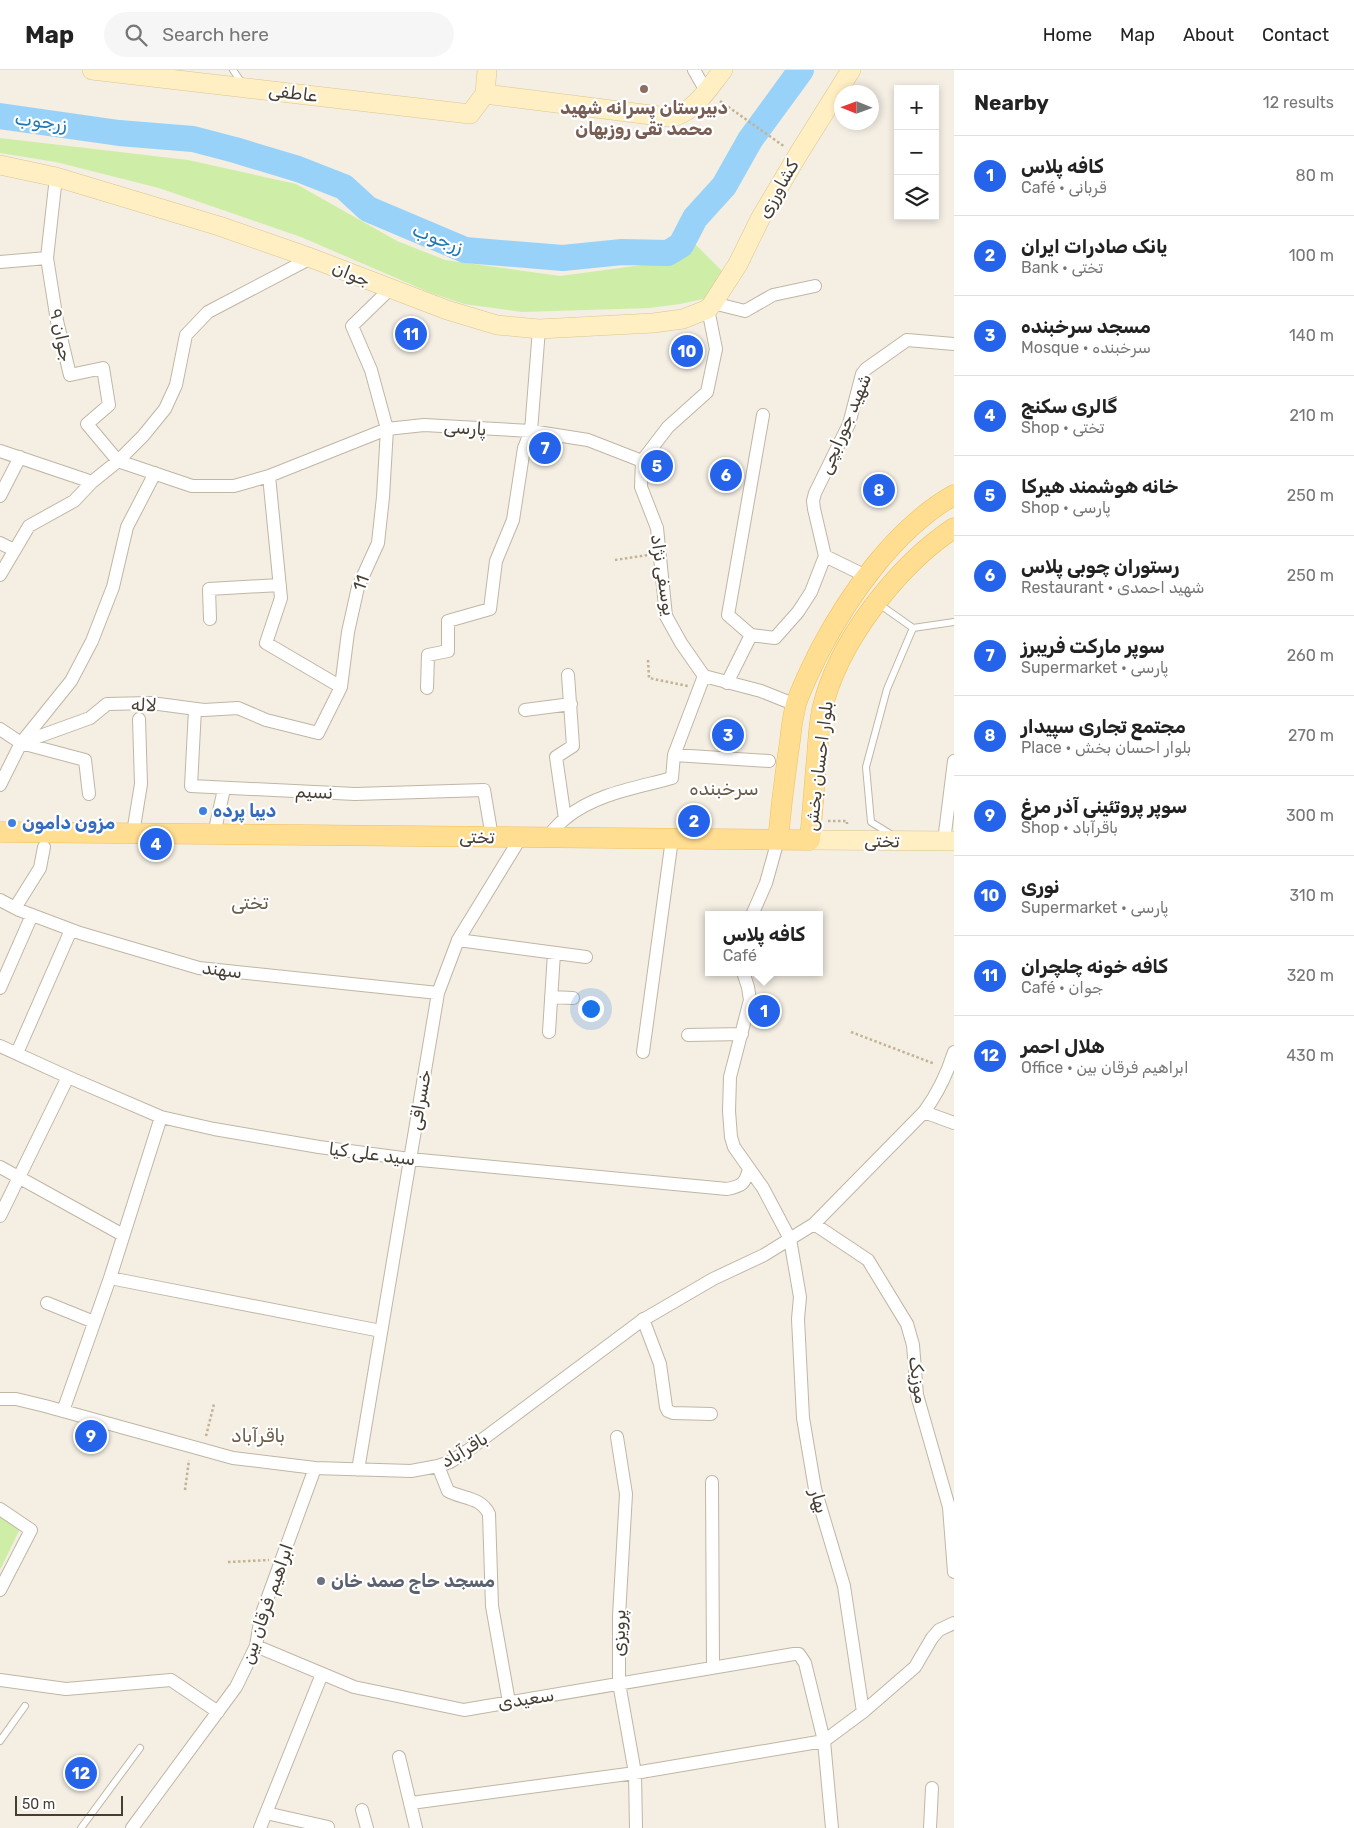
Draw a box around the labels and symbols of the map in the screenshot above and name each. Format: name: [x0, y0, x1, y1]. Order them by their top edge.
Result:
street label: عاطفی: [267, 79, 319, 107]
marker: دبیرستان پسرانه شهید محمد تقی روزبهان: [638, 83, 650, 95]
north arrow: [834, 85, 879, 130]
place label: دبیرستان پسرانه شهید محمد تقی روزبهان: [560, 97, 728, 140]
water label: زرجوب: [13, 106, 69, 136]
street label: کشاورزی: [752, 156, 804, 222]
water label: زرجوب: [409, 218, 467, 258]
street label: جوان: [329, 256, 373, 292]
street label: جوان ۹: [45, 306, 77, 364]
pin: 11: [395, 315, 427, 353]
pin: 10: [671, 332, 703, 370]
street label: شهید جورابچی: [814, 370, 876, 478]
street label: پارسی: [443, 416, 487, 441]
pin: 7: [529, 429, 561, 467]
pin: 5: [641, 447, 673, 485]
pin: 6: [710, 456, 742, 494]
pin: 8: [863, 471, 895, 509]
street label: یوسفی نژاد: [646, 533, 680, 618]
street label: 11: [348, 572, 374, 594]
street label: لاله: [131, 694, 157, 716]
street label: بلوار احسان بخش: [800, 700, 838, 832]
pin: 3: [712, 716, 744, 754]
district label: سرخبنده: [689, 777, 759, 800]
street label: نسیم: [295, 780, 333, 805]
place label: دیبا پرده: [213, 800, 276, 823]
pin: 2: [678, 802, 710, 840]
marker: دیبا پرده: [197, 805, 209, 817]
place label: مزون دامون: [22, 812, 115, 834]
marker: مزون دامون: [6, 817, 18, 829]
pin: 4: [140, 825, 172, 863]
street label: تختی: [459, 826, 495, 848]
street label: تختی: [864, 830, 900, 852]
district label: تختی: [231, 891, 269, 914]
street label: سهند: [201, 957, 243, 983]
pin: 1: [748, 992, 780, 1030]
your location: [578, 996, 604, 1022]
street label: خسراقی: [404, 1068, 436, 1132]
street label: سید علی کیا: [327, 1138, 417, 1170]
street label: موزیک: [904, 1355, 932, 1405]
pin: 9: [75, 1417, 107, 1455]
district label: باقرآباد: [231, 1424, 285, 1447]
street label: باقرآباد: [436, 1427, 492, 1473]
street label: بهار: [805, 1485, 833, 1516]
street label: ابراهیم فرقان بین: [236, 1541, 299, 1668]
place label: مسجد حاج صمد خان: [331, 1570, 495, 1594]
marker: مسجد حاج صمد خان: [315, 1575, 327, 1587]
street label: پرویزی: [608, 1609, 631, 1657]
street label: سعیدی: [496, 1684, 556, 1714]
pin: 12: [65, 1754, 97, 1792]
scale bar: [15, 1793, 122, 1816]

